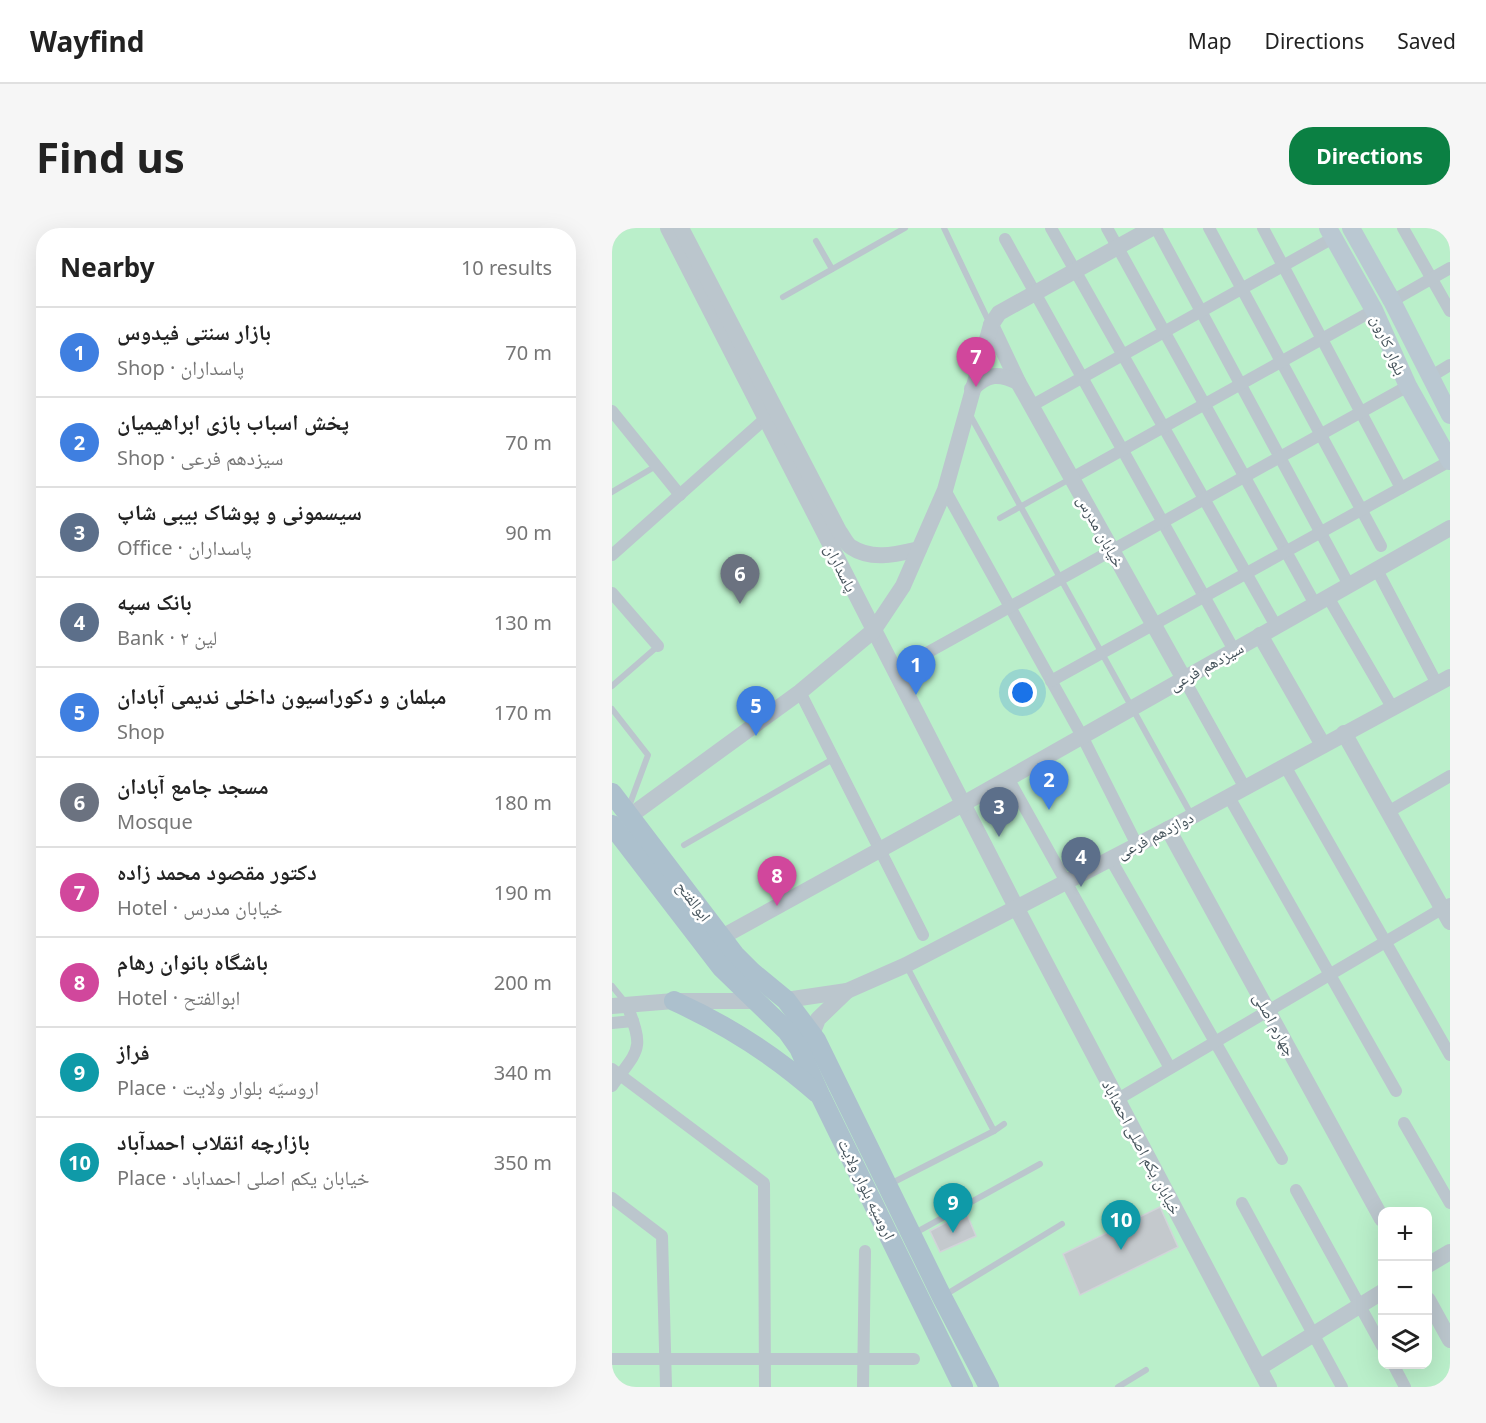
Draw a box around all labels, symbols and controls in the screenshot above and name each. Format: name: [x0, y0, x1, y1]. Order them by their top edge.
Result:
text: Wayfind: [30, 22, 144, 60]
text: Map: [1188, 27, 1232, 55]
text: Directions: [1265, 27, 1364, 55]
text: Saved: [1397, 27, 1456, 55]
button: Directions: [1289, 127, 1450, 185]
text: Find us: [36, 128, 185, 185]
text: Nearby: [60, 249, 155, 285]
text: 10 results: [461, 254, 552, 281]
street label: بلوار کارون: [1366, 311, 1412, 379]
text: بازار سنتی فیدوس: [117, 316, 271, 346]
pin: 7: [956, 338, 996, 387]
text: 1: [74, 339, 85, 366]
text: 70 m: [505, 339, 552, 366]
text: Shop · پاسداران: [117, 354, 244, 381]
text: پخش اسباب بازی ابراهیمیان: [117, 406, 349, 436]
text: 2: [74, 429, 85, 456]
text: 70 m: [505, 429, 552, 456]
text: Shop · سیزدهم فرعی: [117, 444, 283, 471]
street label: خیابان مدرس: [1072, 491, 1130, 571]
text: سیسمونی و پوشاک بیبی شاپ: [117, 496, 362, 526]
text: 3: [74, 519, 85, 546]
text: 90 m: [505, 519, 552, 546]
text: Office · پاسداران: [117, 534, 252, 561]
street label: پاسداران: [820, 540, 862, 596]
pin: 6: [720, 554, 760, 604]
text: بانک سپه: [117, 586, 192, 616]
text: 4: [74, 609, 85, 636]
text: 130 m: [494, 609, 552, 636]
text: Bank · لین ۲: [117, 624, 217, 651]
street label: سیزدهم فرعی: [1165, 636, 1247, 696]
pin: 1: [896, 646, 936, 695]
your location: [1008, 678, 1037, 707]
text: مبلمان و دکوراسیون داخلی ندیمی آبادان: [117, 680, 446, 710]
pin: 5: [736, 686, 776, 736]
text: 5: [74, 699, 85, 726]
text: 170 m: [494, 699, 552, 726]
text: Shop: [117, 718, 165, 745]
pin: 2: [1030, 760, 1068, 810]
text: مسجد جامع آبادان: [117, 770, 269, 800]
pin: 3: [980, 788, 1018, 837]
text: 6: [74, 789, 85, 816]
text: 180 m: [494, 789, 552, 816]
street label: دوازدهم فرعی: [1113, 806, 1197, 864]
text: Mosque: [117, 808, 193, 835]
pin: 4: [1062, 838, 1100, 887]
text: دكتور مقصود محمد زاده: [117, 856, 317, 886]
pin: 8: [758, 856, 796, 906]
street label: ابوالفتح: [672, 876, 716, 926]
text: 7: [74, 879, 85, 906]
text: 190 m: [494, 879, 552, 906]
text: Hotel · خیابان مدرس: [117, 894, 282, 921]
text: باشگاه بانوان رهام: [117, 946, 268, 976]
text: 8: [74, 969, 85, 996]
text: 200 m: [494, 969, 552, 996]
text: Hotel · ابوالفتح: [117, 984, 240, 1011]
street label: چهارم اصلی: [1248, 988, 1302, 1060]
text: فراز: [117, 1036, 150, 1066]
text: 9: [74, 1059, 85, 1086]
text: 340 m: [494, 1059, 552, 1086]
text: Place · اروسیّه بلوار ولایت: [117, 1074, 319, 1101]
street label: خیابان یکم اصلی احمداباد: [1097, 1076, 1187, 1218]
text: بازارچه انقلاب احمدآباد: [117, 1126, 310, 1156]
street label: اروسیّه بلوار ولایت: [833, 1135, 901, 1243]
text: 10: [68, 1149, 91, 1176]
text: 350 m: [494, 1149, 552, 1176]
text: Place · خیابان یکم اصلی احمداباد: [117, 1164, 370, 1191]
pin: 9: [934, 1184, 972, 1233]
pin: 10: [1102, 1200, 1140, 1250]
map controls: [1378, 1207, 1432, 1369]
button: +: [1378, 1207, 1432, 1261]
button: −: [1378, 1261, 1432, 1315]
button: layers: [1378, 1315, 1432, 1369]

